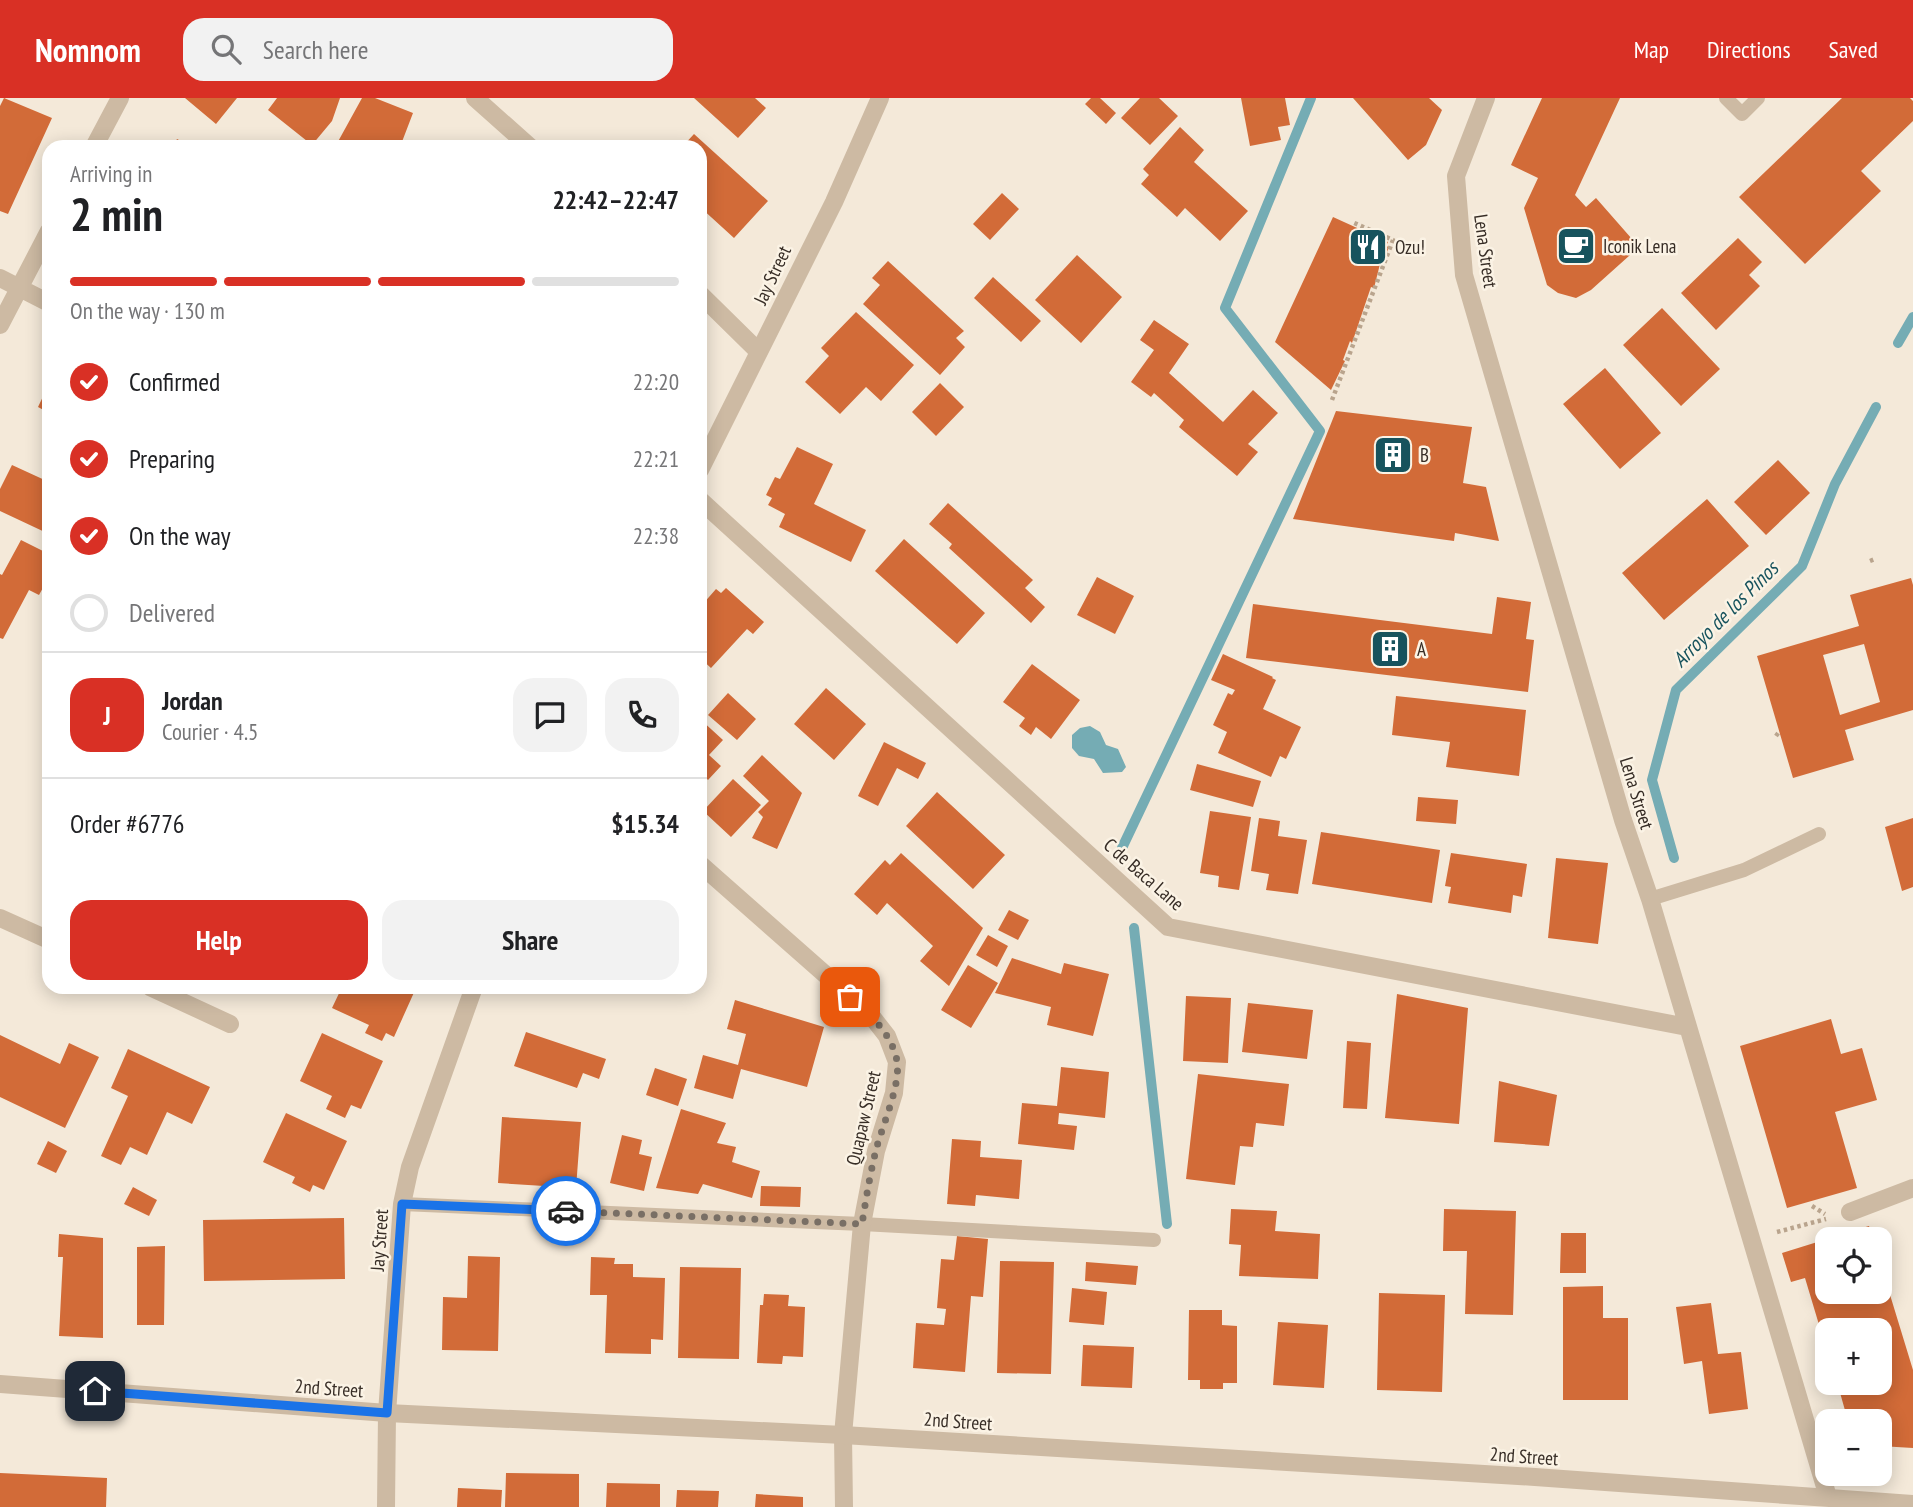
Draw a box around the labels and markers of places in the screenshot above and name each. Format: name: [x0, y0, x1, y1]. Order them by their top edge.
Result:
cafe icon: Iconik Lena: [1555, 225, 1597, 267]
restaurant icon: Ozu!: [1347, 226, 1389, 268]
place label: Iconik Lena: [1603, 234, 1676, 258]
place label: Ozu!: [1395, 235, 1425, 259]
building icon: B: [1372, 434, 1414, 476]
place label: B: [1420, 443, 1429, 467]
building icon: A: [1369, 628, 1411, 670]
place label: A: [1417, 637, 1426, 661]
pin: [820, 967, 880, 1027]
pin: [65, 1361, 125, 1421]

